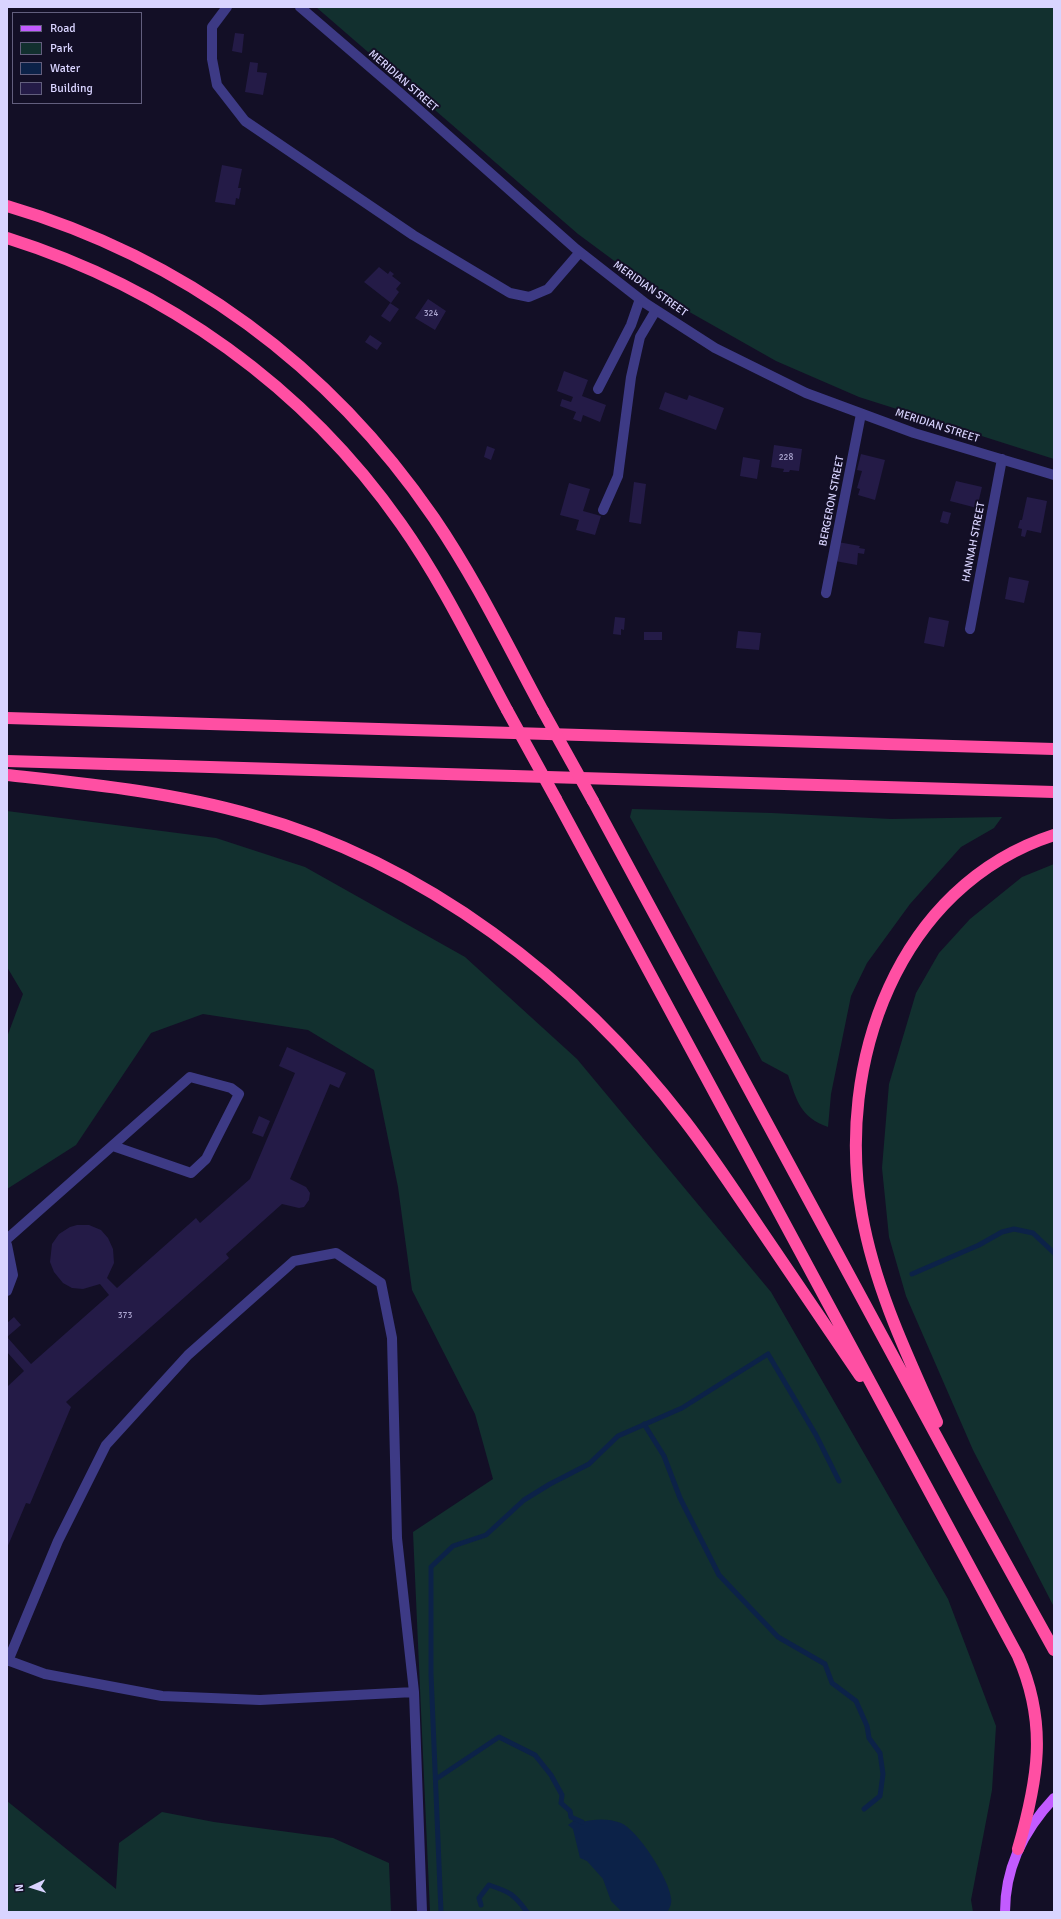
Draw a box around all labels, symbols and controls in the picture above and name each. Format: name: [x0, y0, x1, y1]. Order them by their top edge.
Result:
legend: [12, 12, 142, 104]
text: Road: [50, 21, 76, 36]
text: Park: [50, 41, 73, 56]
street label: MERIDIAN STREET: [366, 47, 440, 115]
text: Water: [50, 61, 80, 76]
text: Building: [50, 81, 93, 96]
street label: MERIDIAN STREET: [610, 258, 690, 320]
house number: 324: [424, 309, 438, 319]
street label: MERIDIAN STREET: [893, 406, 981, 446]
house number: 228: [779, 453, 793, 463]
street label: BERGERON STREET: [817, 455, 847, 547]
street label: HANNAH STREET: [960, 501, 988, 583]
house number: 373: [118, 1311, 132, 1321]
north arrow: [12, 1867, 52, 1907]
text: N: [13, 1884, 26, 1892]

